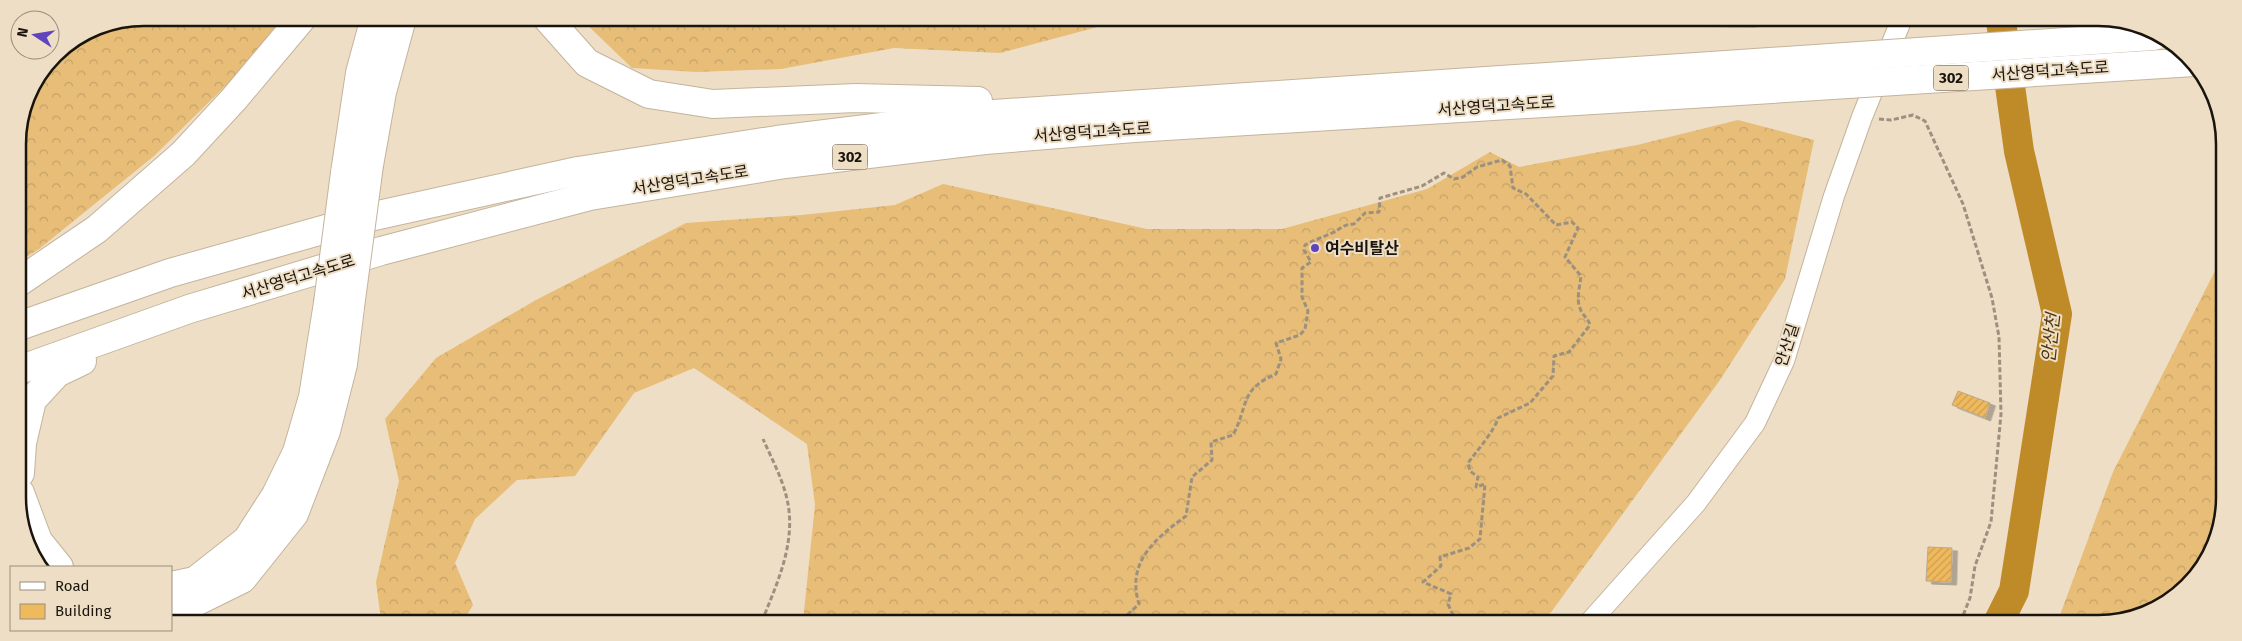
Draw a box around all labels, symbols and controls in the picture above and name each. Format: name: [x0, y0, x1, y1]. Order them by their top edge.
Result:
north arrow: [10, 10, 60, 60]
text: N: [13, 26, 32, 39]
street label: 서산영덕고속도로: [1991, 57, 2110, 85]
road number: 302: [1934, 66, 1968, 90]
street label: 서산영덕고속도로: [1437, 92, 1556, 120]
street label: 서산영덕고속도로: [1033, 118, 1152, 146]
road number: 302: [832, 144, 868, 170]
street label: 서산영덕고속도로: [630, 161, 750, 199]
place label: 여수비탈산: [1325, 239, 1399, 258]
marker: 여수비탈산: [1309, 242, 1321, 254]
street label: 서산영덕고속도로: [239, 251, 357, 303]
water label: 안산천: [2037, 310, 2065, 364]
street label: 안산길: [1771, 321, 1803, 369]
legend: [10, 566, 172, 631]
text: Road: [55, 577, 90, 595]
text: Building: [55, 602, 111, 620]

